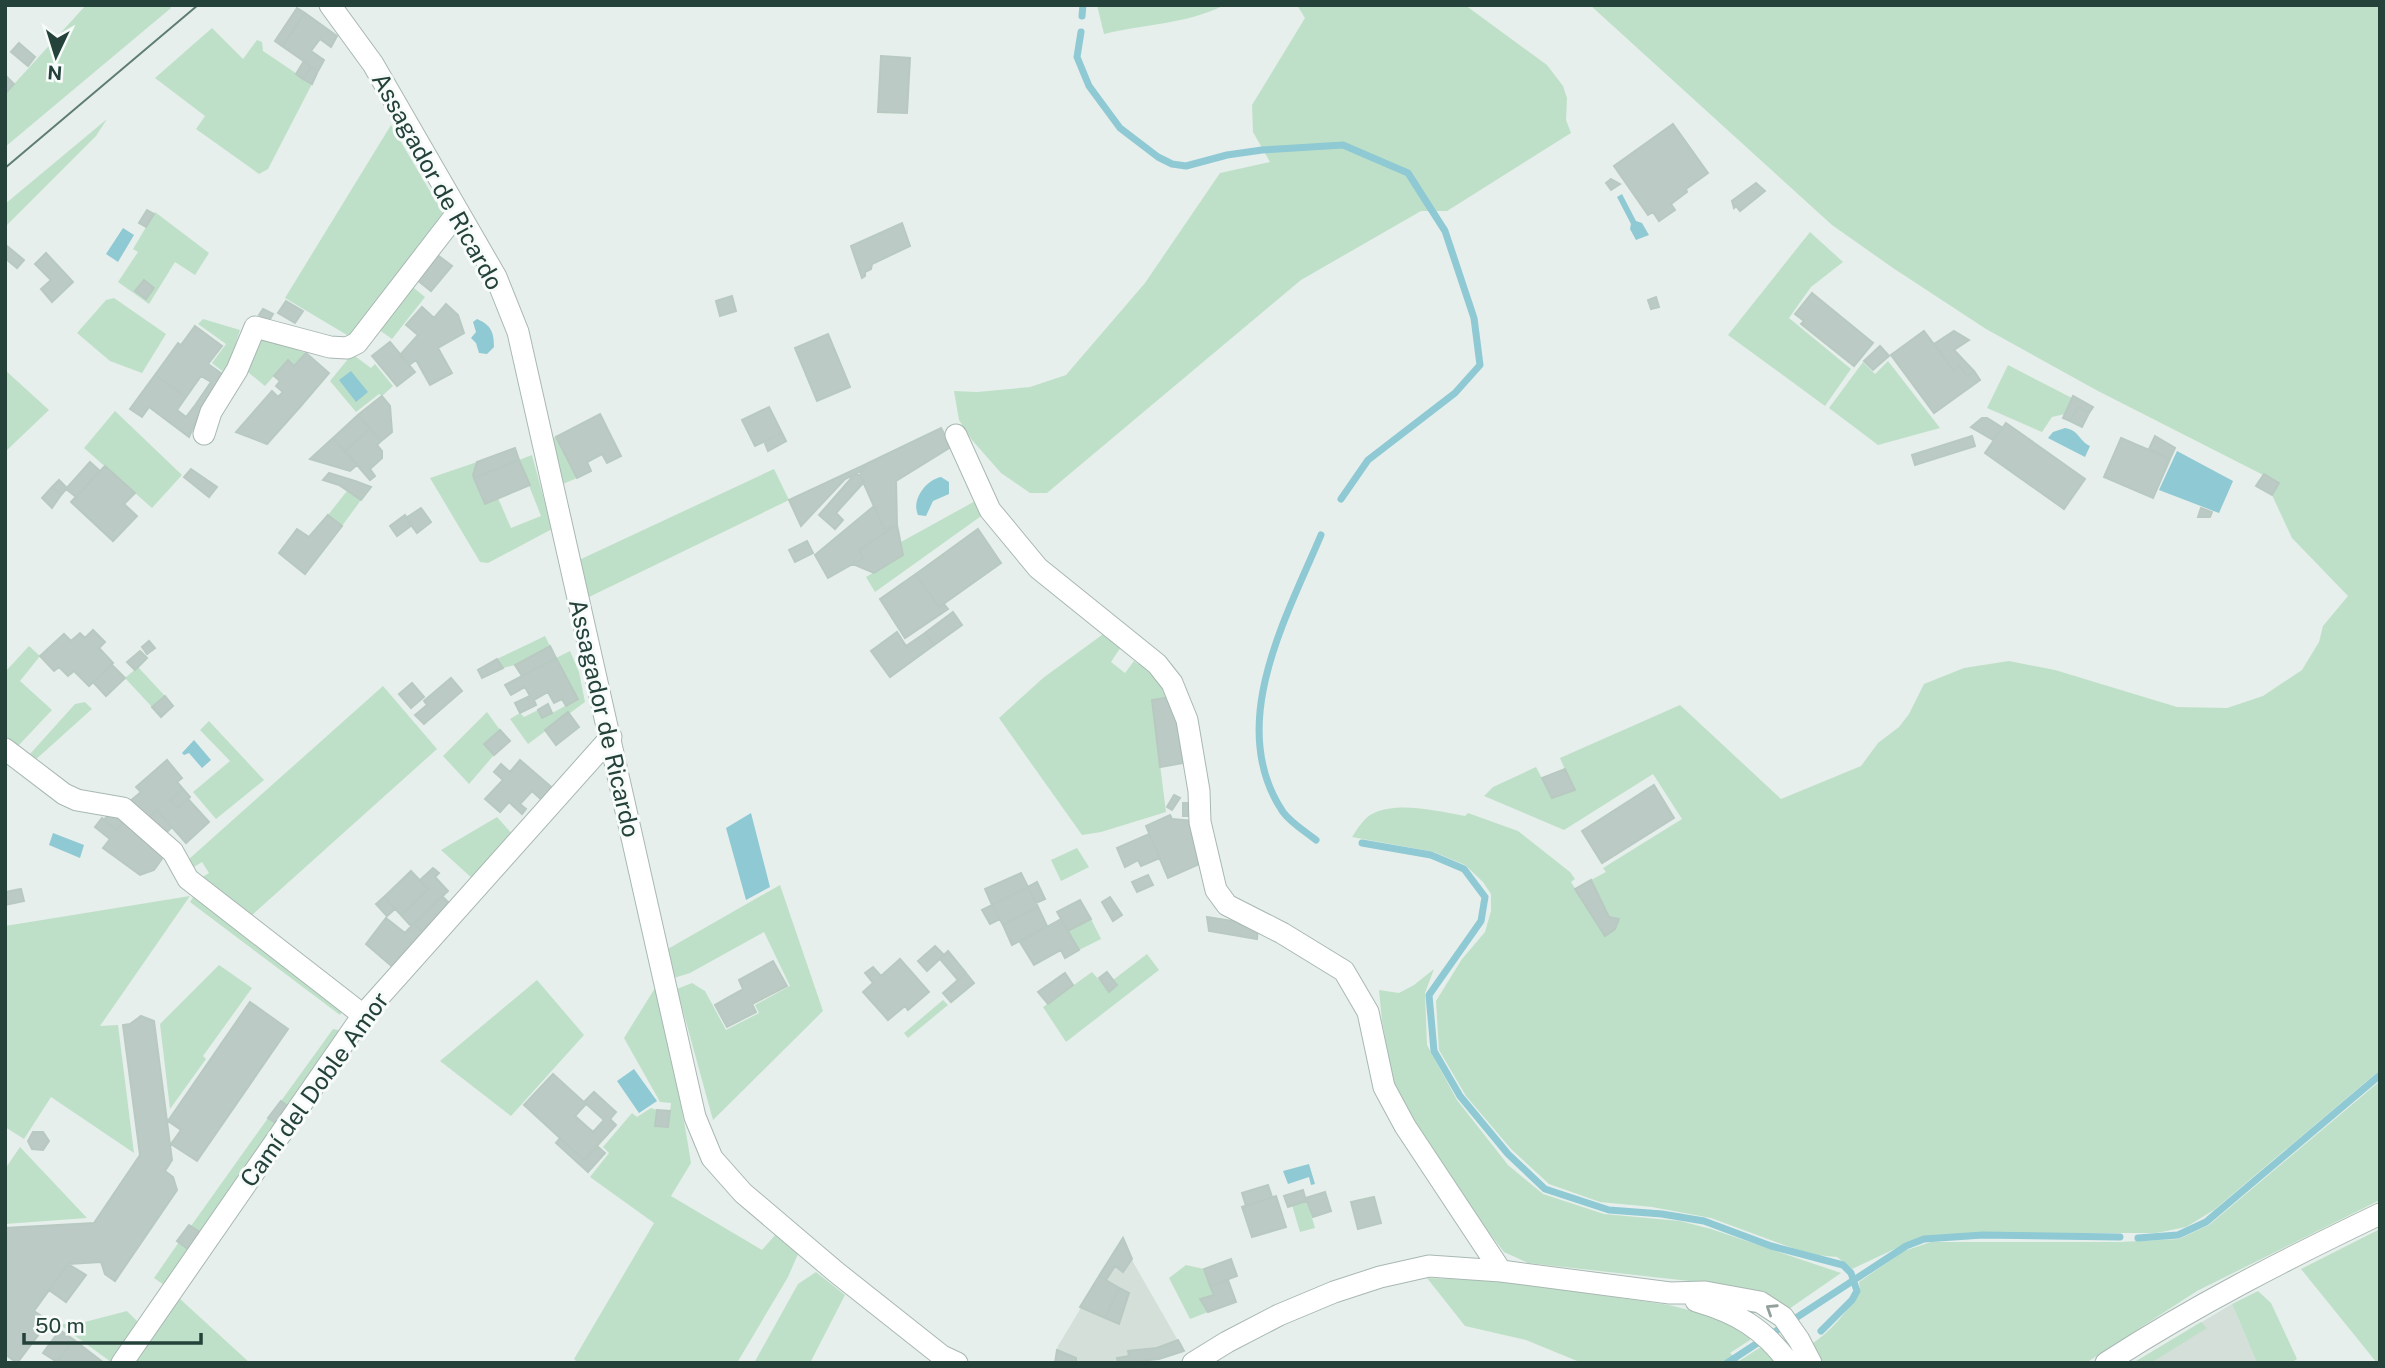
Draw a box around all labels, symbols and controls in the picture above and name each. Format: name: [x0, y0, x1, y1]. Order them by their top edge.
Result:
north arrow: [21, 21, 91, 91]
text: N: [47, 61, 63, 84]
street label: Assagador de Ricardo: [367, 68, 509, 294]
street label: Assagador de Ricardo: [564, 596, 646, 840]
street label: Camí del Doble Amor: [234, 986, 394, 1192]
scale bar: [24, 1302, 201, 1346]
one-way arrow: [1766, 1305, 1779, 1318]
text: 50 m: [35, 1313, 85, 1338]

